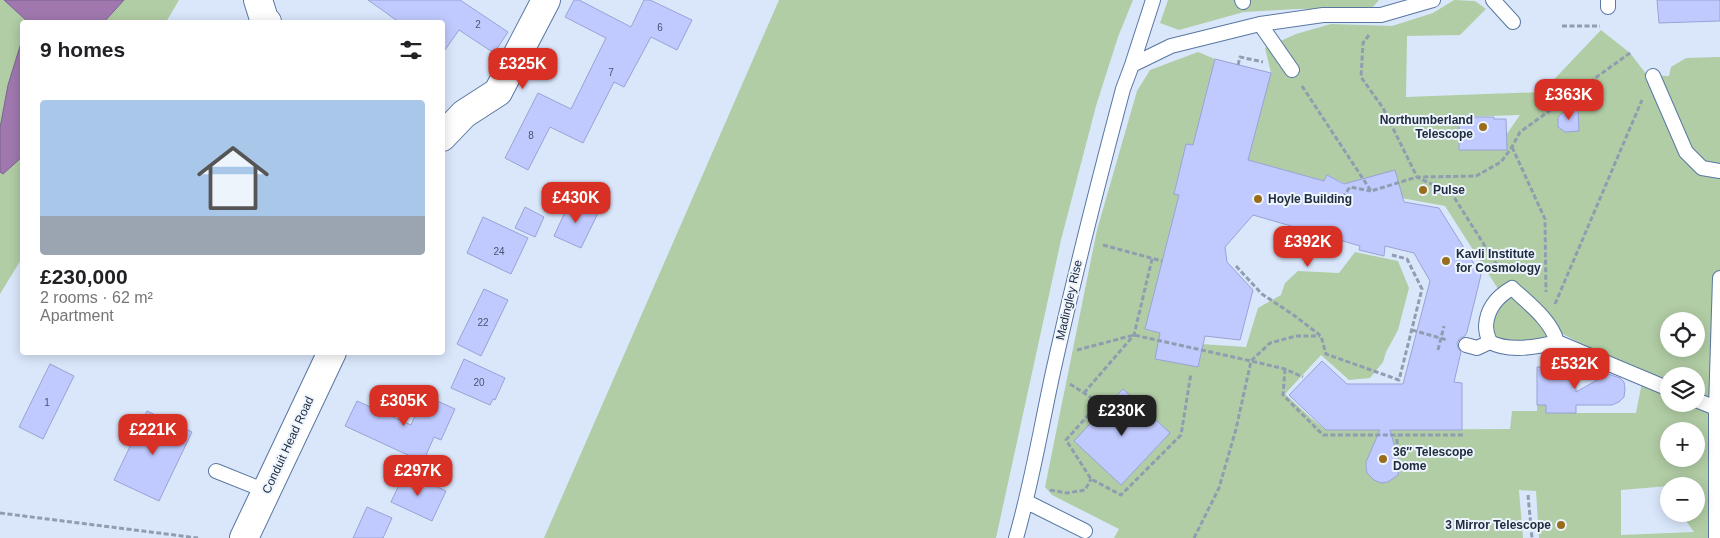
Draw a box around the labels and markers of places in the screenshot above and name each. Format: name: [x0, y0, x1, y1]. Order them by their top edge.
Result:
pin: £325K: [488, 48, 558, 90]
pin: £363K: [1534, 78, 1604, 121]
place label: Northumberland Telescope: [1380, 113, 1473, 141]
marker: Northumberland Telescope: [1477, 121, 1489, 133]
pin: £430K: [541, 182, 611, 224]
place label: Pulse: [1433, 183, 1465, 197]
marker: Pulse: [1417, 184, 1429, 196]
place label: Hoyle Building: [1268, 192, 1352, 206]
marker: Hoyle Building: [1252, 193, 1264, 205]
pin: £392K: [1273, 226, 1343, 268]
place label: Kavli Institute for Cosmology: [1456, 247, 1541, 275]
marker: Kavli Institute for Cosmology: [1440, 255, 1452, 267]
pin: £532K: [1540, 348, 1610, 390]
pin: £305K: [369, 384, 439, 427]
pin: £230K: [1087, 394, 1157, 437]
pin: £221K: [118, 414, 188, 456]
place label: 36″ Telescope Dome: [1393, 445, 1474, 473]
marker: 36″ Telescope Dome: [1377, 453, 1389, 465]
pin: £297K: [383, 454, 453, 497]
place label: 3 Mirror Telescope: [1445, 518, 1551, 532]
marker: 3 Mirror Telescope: [1555, 519, 1567, 531]

